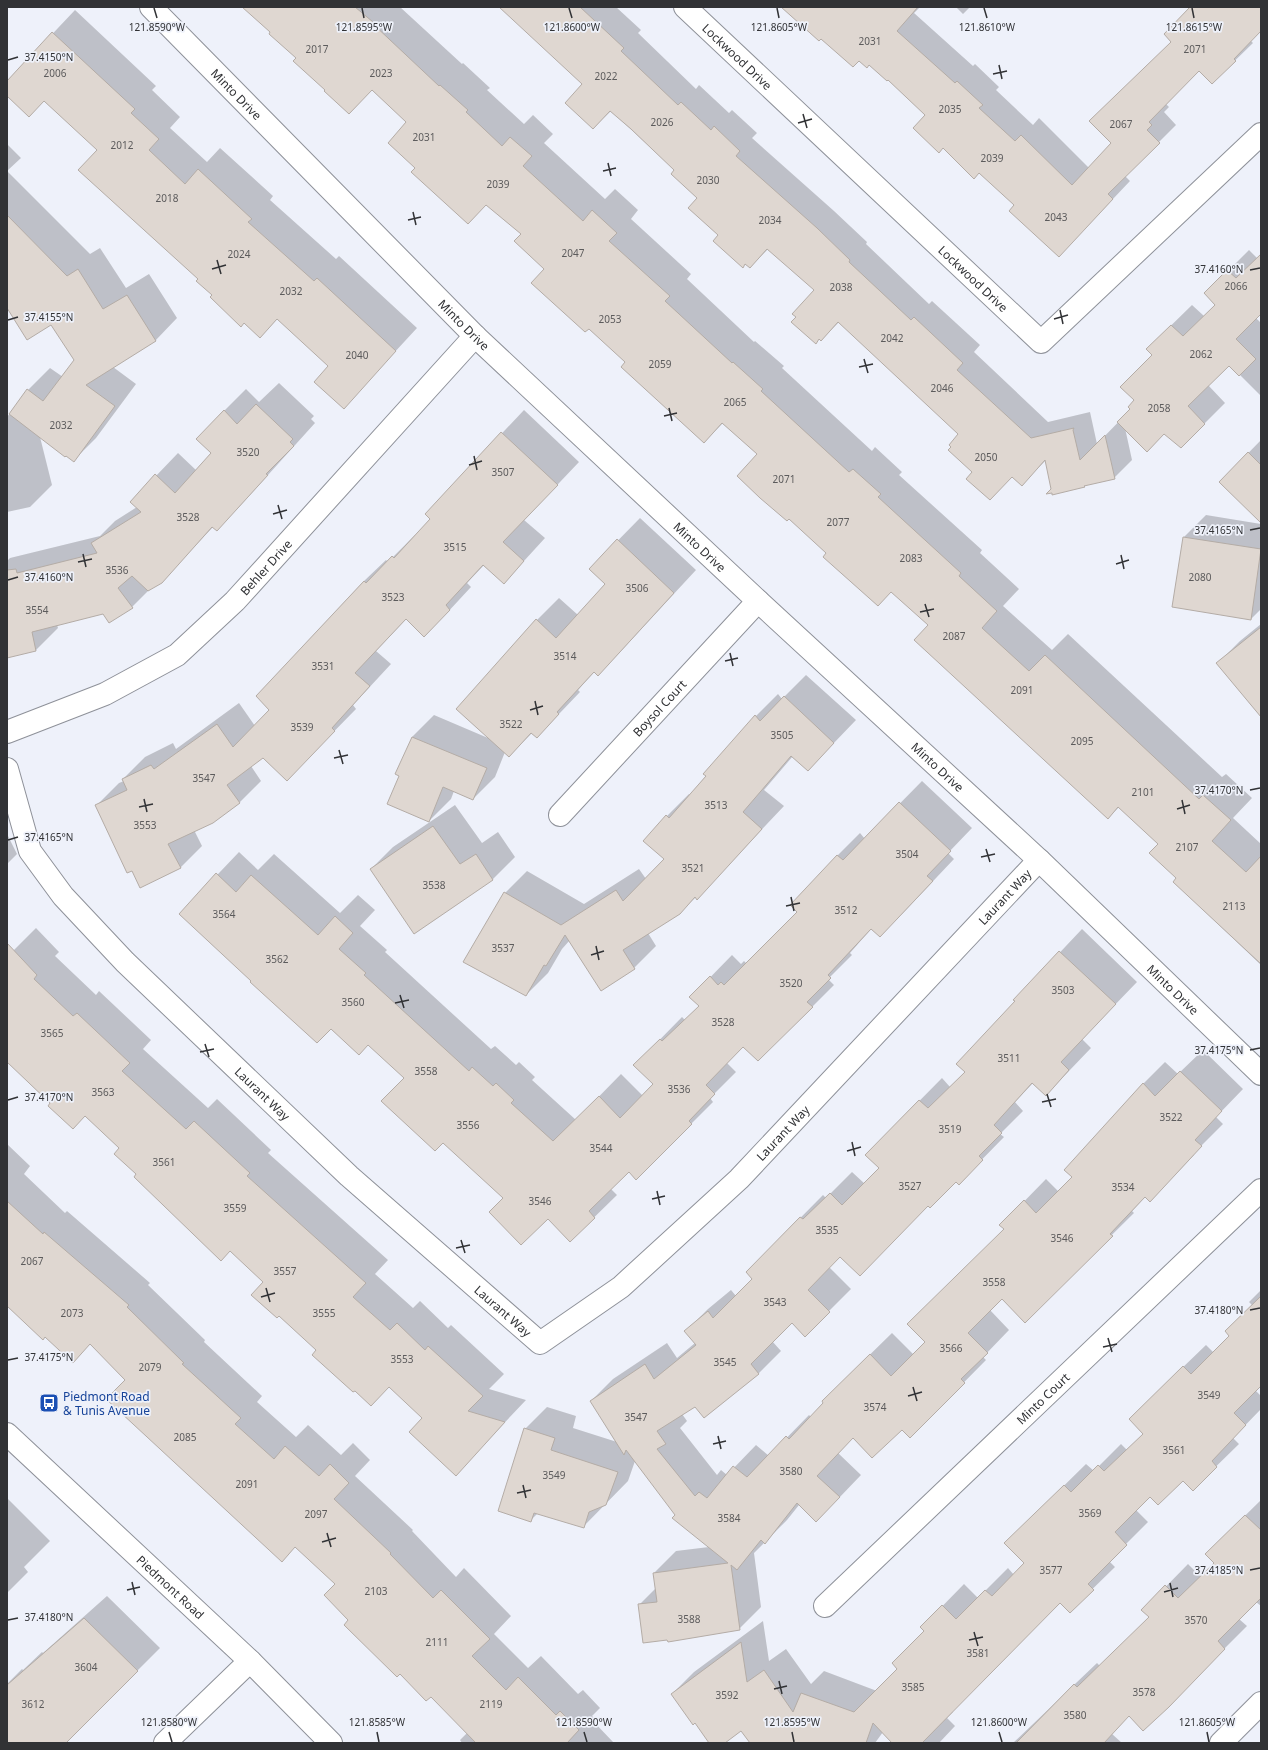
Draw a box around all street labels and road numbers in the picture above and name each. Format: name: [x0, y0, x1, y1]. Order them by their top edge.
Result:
street label: Lockwood Drive: [699, 19, 776, 94]
street label: Minto Drive: [207, 64, 266, 124]
street label: Lockwood Drive: [935, 241, 1012, 316]
street label: Minto Drive: [435, 295, 494, 354]
street label: Minto Drive: [670, 518, 730, 576]
street label: Behler Drive: [236, 535, 296, 599]
street label: Boysol Court: [629, 675, 690, 740]
street label: Minto Drive: [908, 738, 968, 795]
street label: Laurant Way: [974, 865, 1035, 928]
street label: Minto Drive: [1144, 960, 1203, 1018]
street label: Laurant Way: [231, 1063, 295, 1125]
street label: Laurant Way: [752, 1101, 813, 1164]
street label: Laurant Way: [471, 1281, 536, 1341]
street label: Minto Court: [1012, 1368, 1074, 1428]
street label: Piedmont Road: [133, 1551, 208, 1623]

